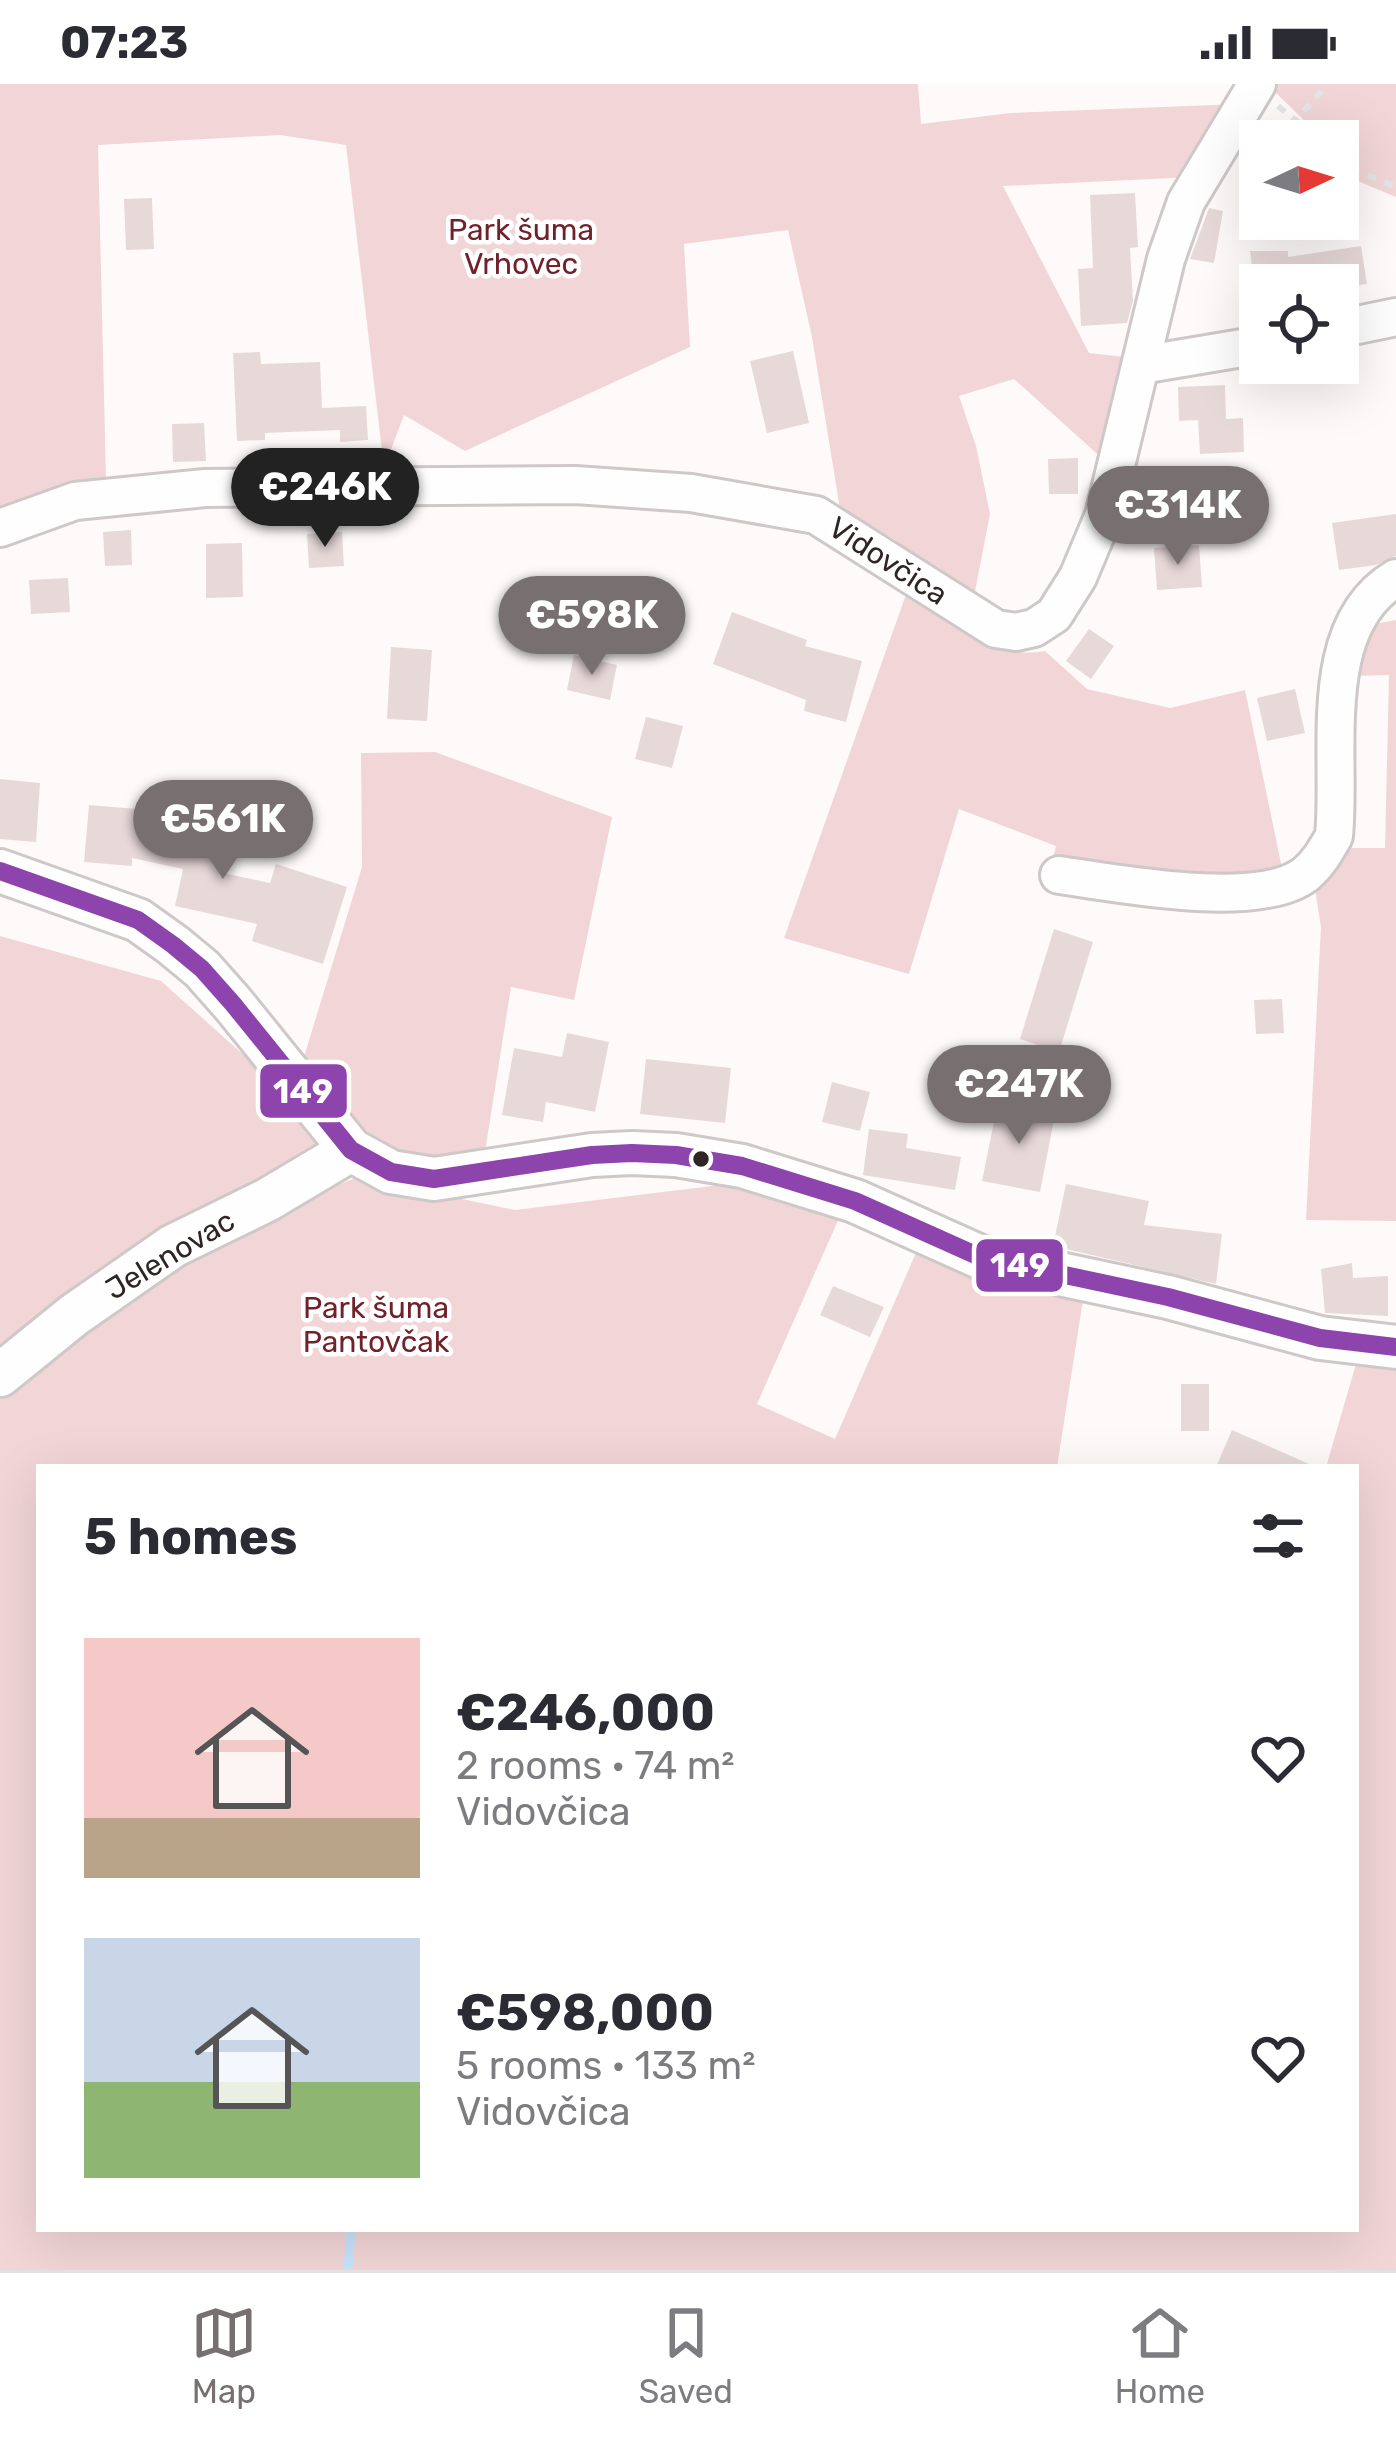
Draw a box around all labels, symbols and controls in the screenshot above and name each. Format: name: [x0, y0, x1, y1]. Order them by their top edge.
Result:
text: 07:23: [60, 16, 188, 69]
north arrow: [1239, 120, 1359, 240]
map controls: [1239, 120, 1359, 384]
park label: Park šuma Vrhovec: [448, 212, 594, 282]
button: locate: [1239, 264, 1359, 384]
pin: €246K: [241, 448, 409, 550]
text: €246K: [258, 464, 392, 510]
pin: €314K: [1094, 466, 1262, 568]
text: €314K: [1114, 482, 1242, 528]
street label: Vidovčica: [822, 509, 954, 613]
pin: €598K: [508, 576, 676, 678]
text: €598K: [525, 592, 659, 638]
pin: €561K: [139, 780, 307, 882]
text: €561K: [160, 796, 286, 842]
pin: €247K: [935, 1045, 1103, 1147]
text: €247K: [954, 1061, 1084, 1107]
line badge: 149: [258, 1062, 349, 1120]
text: 149: [273, 1072, 333, 1111]
unlabelled marker: [690, 1148, 712, 1170]
street label: Jelenovac: [99, 1203, 241, 1307]
line badge: 149: [974, 1237, 1065, 1294]
text: 149: [990, 1246, 1050, 1285]
park label: Park šuma Pantovčak: [303, 1290, 450, 1360]
icon: filters: [1245, 1503, 1311, 1569]
text: 5 homes: [84, 1506, 297, 1567]
text: €246,000: [456, 1682, 715, 1743]
icon: home: [180, 1686, 324, 1830]
icon: heart: [1245, 1725, 1311, 1791]
text: 2 rooms · 74 m²: [456, 1743, 735, 1789]
text: Vidovčica: [456, 1789, 631, 1835]
text: €598,000: [456, 1982, 714, 2043]
icon: home: [180, 1986, 324, 2130]
icon: heart: [1245, 2025, 1311, 2091]
text: 5 rooms · 133 m²: [456, 2043, 756, 2089]
text: Vidovčica: [456, 2089, 631, 2135]
tab: Map: [191, 2300, 257, 2411]
tab: Saved: [639, 2300, 733, 2411]
tab: Home: [1115, 2300, 1205, 2411]

